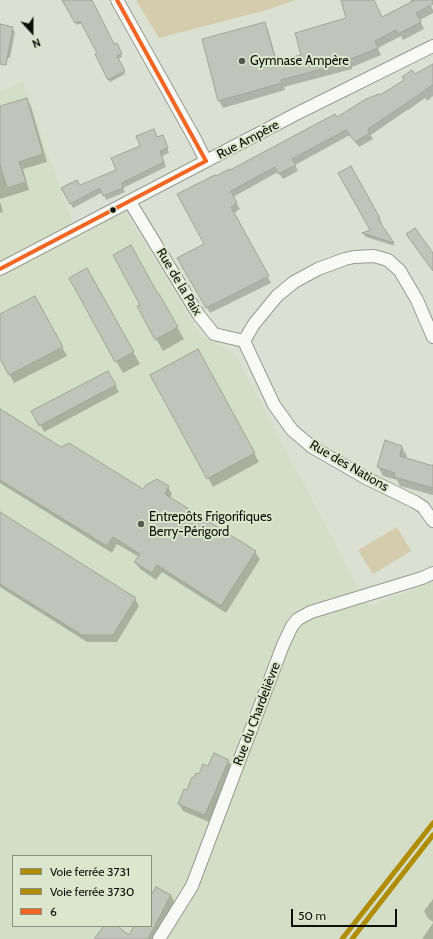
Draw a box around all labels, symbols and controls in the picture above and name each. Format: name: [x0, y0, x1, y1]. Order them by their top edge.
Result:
north arrow: [12, 12, 52, 52]
text: N: [30, 35, 42, 51]
place label: Gymnase Ampère: [250, 53, 349, 69]
marker: Gymnase Ampère: [237, 56, 247, 66]
street label: Rue Ampère: [214, 117, 282, 163]
unlabelled marker: [108, 205, 118, 215]
street label: Rue de la Paix: [153, 246, 205, 318]
street label: Rue des Nations: [307, 437, 391, 495]
place label: Entrepôts Frigorifiques Berry-Périgord: [149, 509, 272, 540]
marker: Entrepôts Frigorifiques Berry-Périgord: [136, 519, 146, 529]
street label: Rue du Chardelièvre: [230, 660, 284, 768]
legend: [12, 855, 152, 927]
text: Voie ferrée 3731: [50, 864, 130, 879]
text: Voie ferrée 3730: [50, 884, 134, 899]
scale bar: [293, 901, 399, 927]
text: 6: [50, 904, 57, 919]
text: 50 m: [298, 908, 326, 923]

